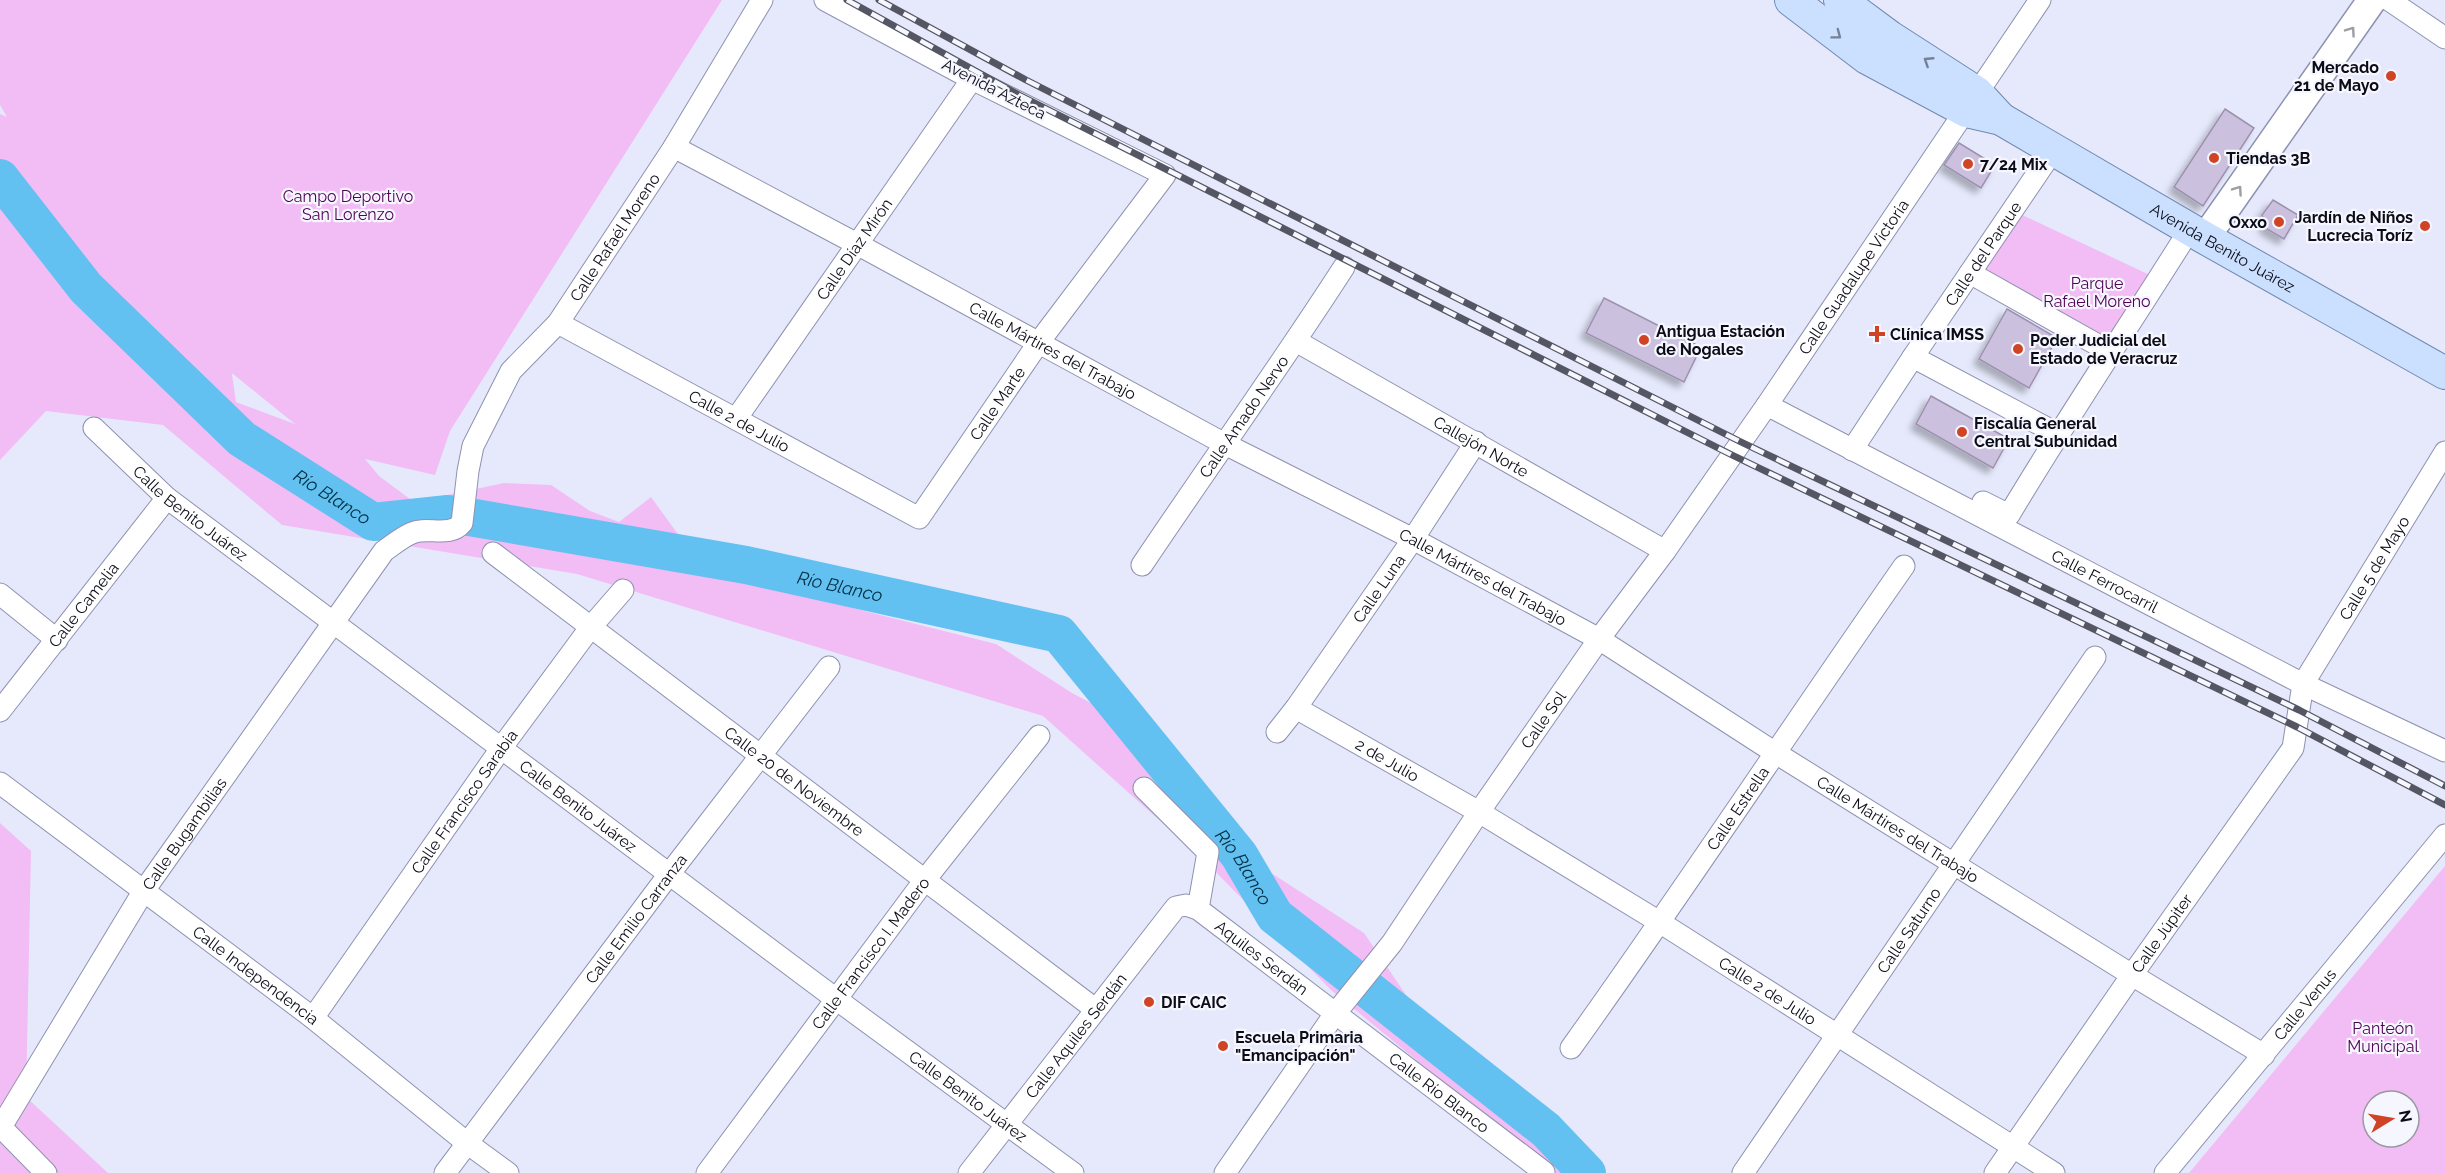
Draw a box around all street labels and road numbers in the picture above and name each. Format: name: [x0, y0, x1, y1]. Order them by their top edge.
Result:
street label: Avenida Azteca: [939, 55, 1049, 123]
street label: Calle Rafaél Moreno: [566, 170, 664, 305]
street label: Calle Díaz Mirón: [812, 195, 896, 303]
street label: Calle Guadalupe Victoria: [1794, 196, 1912, 358]
street label: Calle del Parque: [1941, 198, 2025, 310]
street label: Avenida Benito Juárez: [2147, 199, 2298, 296]
street label: Calle Mártires del Trabajo: [966, 297, 1139, 403]
street label: Calle Amado Nervo: [1195, 352, 1292, 481]
street label: Calle Marte: [965, 363, 1029, 444]
street label: Calle 2 de Julio: [685, 386, 793, 456]
street label: Callejón Norte: [1430, 412, 1532, 481]
street label: Calle Benito Juárez: [129, 461, 252, 565]
street label: Calle 5 de Mayo: [2335, 512, 2413, 623]
street label: Calle Mártires del Trabajo: [1396, 524, 1570, 629]
street label: Calle Ferrocarril: [2048, 545, 2162, 617]
street label: Calle Luna: [1349, 551, 1409, 626]
street label: Calle Camelia: [44, 559, 122, 651]
street label: Calle Sol: [1517, 687, 1570, 752]
street label: Calle 20 de Noviembre: [721, 722, 868, 840]
street label: Calle Francisco Sarabia: [407, 726, 521, 877]
street label: 2 de Julio: [1352, 734, 1422, 785]
street label: Calle Benito Juárez: [516, 756, 641, 856]
street label: Calle Estrella: [1702, 763, 1773, 854]
street label: Calle Mártires del Trabajo: [1813, 772, 1982, 887]
street label: Calle Bugambilias: [138, 774, 231, 894]
street label: Calle Emilio Carranza: [581, 850, 691, 987]
street label: Calle Francisco I. Madero: [808, 873, 933, 1033]
street label: Calle Saturno: [1873, 884, 1945, 977]
street label: Calle Júpiter: [2127, 890, 2196, 976]
street label: Aquiles Serdán: [1212, 916, 1312, 999]
street label: Calle Independencia: [189, 922, 323, 1029]
street label: Calle 2 de Julio: [1715, 953, 1820, 1029]
street label: Calle Venus: [2270, 965, 2340, 1044]
street label: Calle Aquiles Serdán: [1021, 969, 1130, 1102]
street label: Calle Benito Juárez: [906, 1047, 1031, 1146]
street label: Calle Río Blanco: [1385, 1048, 1493, 1137]

